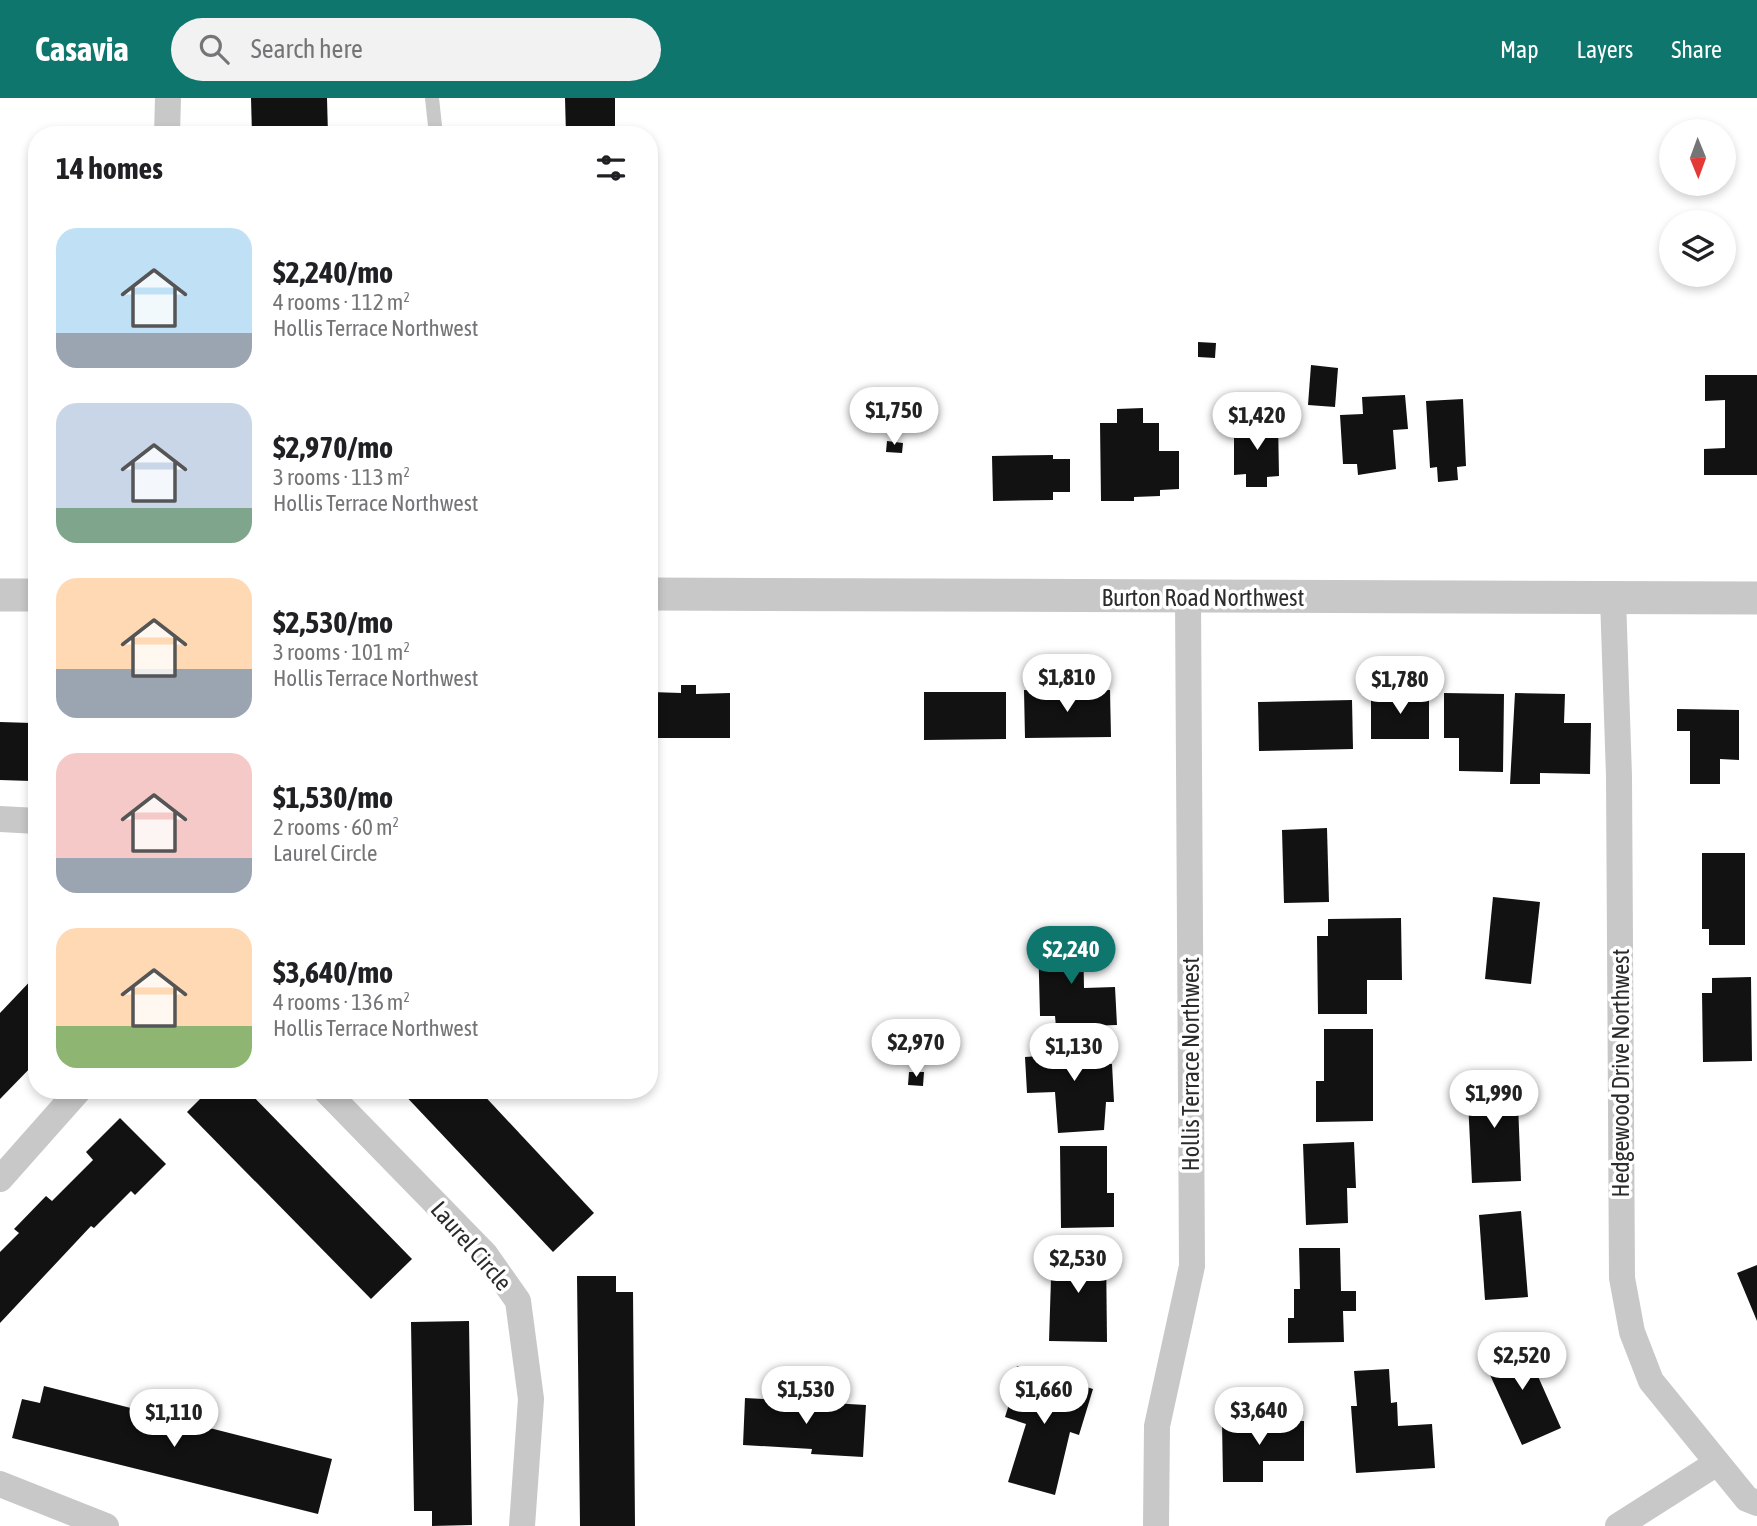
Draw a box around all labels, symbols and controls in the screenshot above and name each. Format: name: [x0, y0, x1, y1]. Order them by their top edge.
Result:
search box: [171, 18, 661, 81]
text: Casavia: [35, 30, 129, 68]
icon: search: [195, 30, 233, 68]
text: Search here: [251, 34, 363, 64]
text: Map: [1500, 36, 1539, 63]
text: Layers: [1577, 36, 1633, 63]
text: Share: [1671, 36, 1722, 63]
north arrow: [1659, 119, 1736, 196]
map controls: [1659, 119, 1736, 287]
icon: filters: [592, 149, 630, 187]
text: 14 homes: [56, 151, 163, 185]
button: layers: [1659, 210, 1736, 287]
text: $2,240/mo: [273, 255, 393, 289]
icon: home: [112, 256, 196, 340]
text: 4 rooms · 112 m²: [273, 289, 410, 315]
text: Hollis Terrace Northwest: [273, 315, 478, 341]
pin: $1,750: [837, 388, 951, 447]
pin: $1,420: [1200, 392, 1314, 452]
text: $1,750: [866, 397, 923, 423]
text: $1,420: [1229, 402, 1286, 428]
text: $2,970/mo: [273, 430, 393, 464]
icon: home: [112, 431, 196, 515]
text: 3 rooms · 113 m²: [273, 464, 410, 490]
text: Hollis Terrace Northwest: [273, 490, 478, 516]
street label: Burton Road Northwest: [1102, 584, 1305, 611]
text: $2,530/mo: [273, 605, 393, 639]
icon: home: [112, 606, 196, 690]
text: 3 rooms · 101 m²: [273, 639, 410, 665]
pin: $1,810: [1010, 654, 1124, 714]
pin: $1,780: [1343, 656, 1457, 716]
text: $1,810: [1039, 664, 1096, 690]
text: Hollis Terrace Northwest: [273, 665, 478, 691]
text: $1,780: [1372, 666, 1429, 692]
text: $1,530/mo: [273, 780, 393, 814]
icon: home: [112, 781, 196, 865]
text: 2 rooms · 60 m²: [273, 814, 399, 840]
text: Laurel Circle: [273, 840, 377, 866]
pin: $2,240: [1014, 926, 1128, 986]
text: $2,240: [1043, 936, 1100, 962]
street label: Hedgewood Drive Northwest: [1607, 948, 1634, 1197]
text: $3,640/mo: [273, 955, 393, 989]
icon: home: [112, 956, 196, 1040]
street label: Hollis Terrace Northwest: [1177, 957, 1204, 1171]
text: 4 rooms · 136 m²: [273, 989, 410, 1015]
text: Hollis Terrace Northwest: [273, 1015, 478, 1041]
pin: $2,970: [859, 1020, 973, 1079]
pin: $1,130: [1017, 1024, 1131, 1083]
text: $2,970: [888, 1029, 945, 1055]
text: $1,130: [1046, 1033, 1103, 1059]
pin: $1,990: [1437, 1070, 1551, 1130]
text: $1,990: [1466, 1080, 1523, 1106]
street label: Laurel Circle: [425, 1196, 517, 1296]
pin: $2,530: [1021, 1236, 1135, 1295]
text: $2,530: [1050, 1245, 1107, 1271]
pin: $2,520: [1465, 1332, 1579, 1392]
text: $2,520: [1494, 1342, 1551, 1368]
pin: $1,530: [749, 1366, 863, 1426]
pin: $1,660: [987, 1366, 1101, 1426]
text: $1,530: [778, 1376, 835, 1402]
text: $1,660: [1016, 1376, 1073, 1402]
pin: $3,640: [1202, 1388, 1316, 1447]
pin: $1,110: [117, 1390, 231, 1449]
text: $3,640: [1231, 1397, 1288, 1423]
text: $1,110: [146, 1399, 203, 1425]

